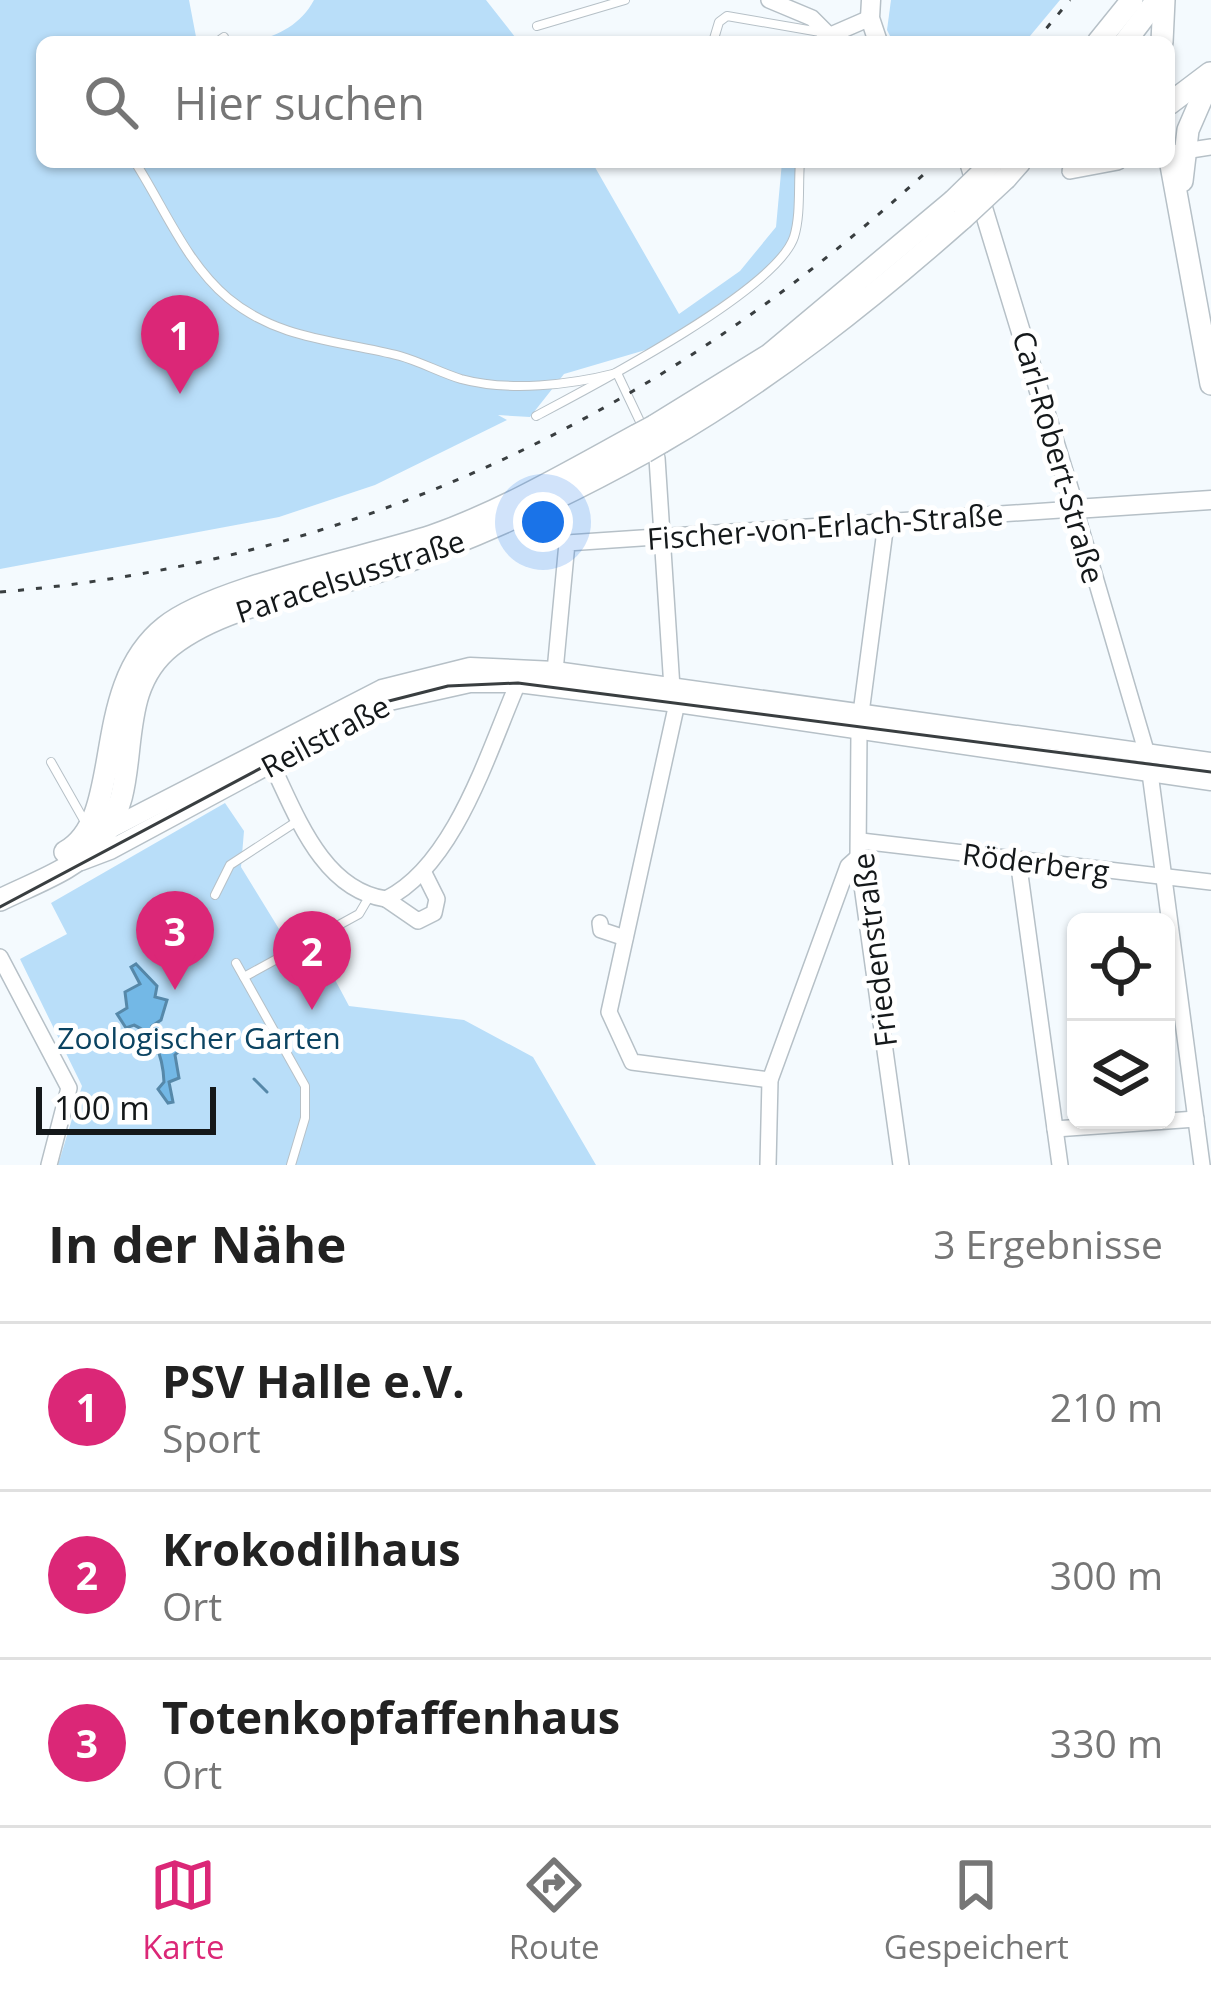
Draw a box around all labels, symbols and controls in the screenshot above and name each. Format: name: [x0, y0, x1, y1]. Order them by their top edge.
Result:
search box: [36, 36, 1175, 168]
icon: search: [78, 69, 144, 135]
text: Hier suchen: [174, 72, 425, 133]
pin: 1: [141, 295, 219, 394]
street label: Carl-Robert-Straße: [1003, 326, 1115, 588]
your location: [513, 492, 573, 552]
street label: Fischer-von-Erlach-Straße: [645, 493, 1005, 559]
street label: Paracelsusstraße: [230, 520, 470, 632]
street label: Reilstraße: [254, 685, 396, 787]
street label: Röderberg: [960, 833, 1112, 891]
street label: Friedenstraße: [842, 851, 906, 1049]
pin: 3: [136, 891, 214, 990]
pin: 2: [273, 911, 351, 1010]
map controls: [1067, 913, 1175, 1129]
button: locate: [1067, 913, 1175, 1021]
park label: Zoologischer Garten: [57, 1017, 341, 1058]
button: layers: [1067, 1021, 1175, 1129]
scale bar: [36, 1081, 216, 1134]
text: 100 m: [54, 1085, 150, 1130]
text: In der Nähe: [48, 1208, 346, 1278]
text: 3 Ergebnisse: [933, 1217, 1163, 1270]
text: PSV Halle e.V.: [162, 1350, 465, 1411]
text: 1: [76, 1380, 98, 1433]
text: 210 m: [1050, 1380, 1163, 1433]
text: Sport: [162, 1411, 261, 1464]
text: Krokodilhaus: [162, 1518, 461, 1579]
text: 2: [76, 1548, 98, 1601]
text: 300 m: [1050, 1548, 1163, 1601]
text: Ort: [162, 1579, 222, 1632]
text: Totenkopfaffenhaus: [162, 1686, 620, 1747]
text: 3: [76, 1716, 98, 1769]
text: 330 m: [1050, 1716, 1163, 1769]
text: Ort: [162, 1747, 222, 1800]
tab: Karte: [142, 1852, 224, 1969]
tab: Route: [509, 1852, 599, 1969]
tab: Gespeichert: [884, 1852, 1069, 1969]

